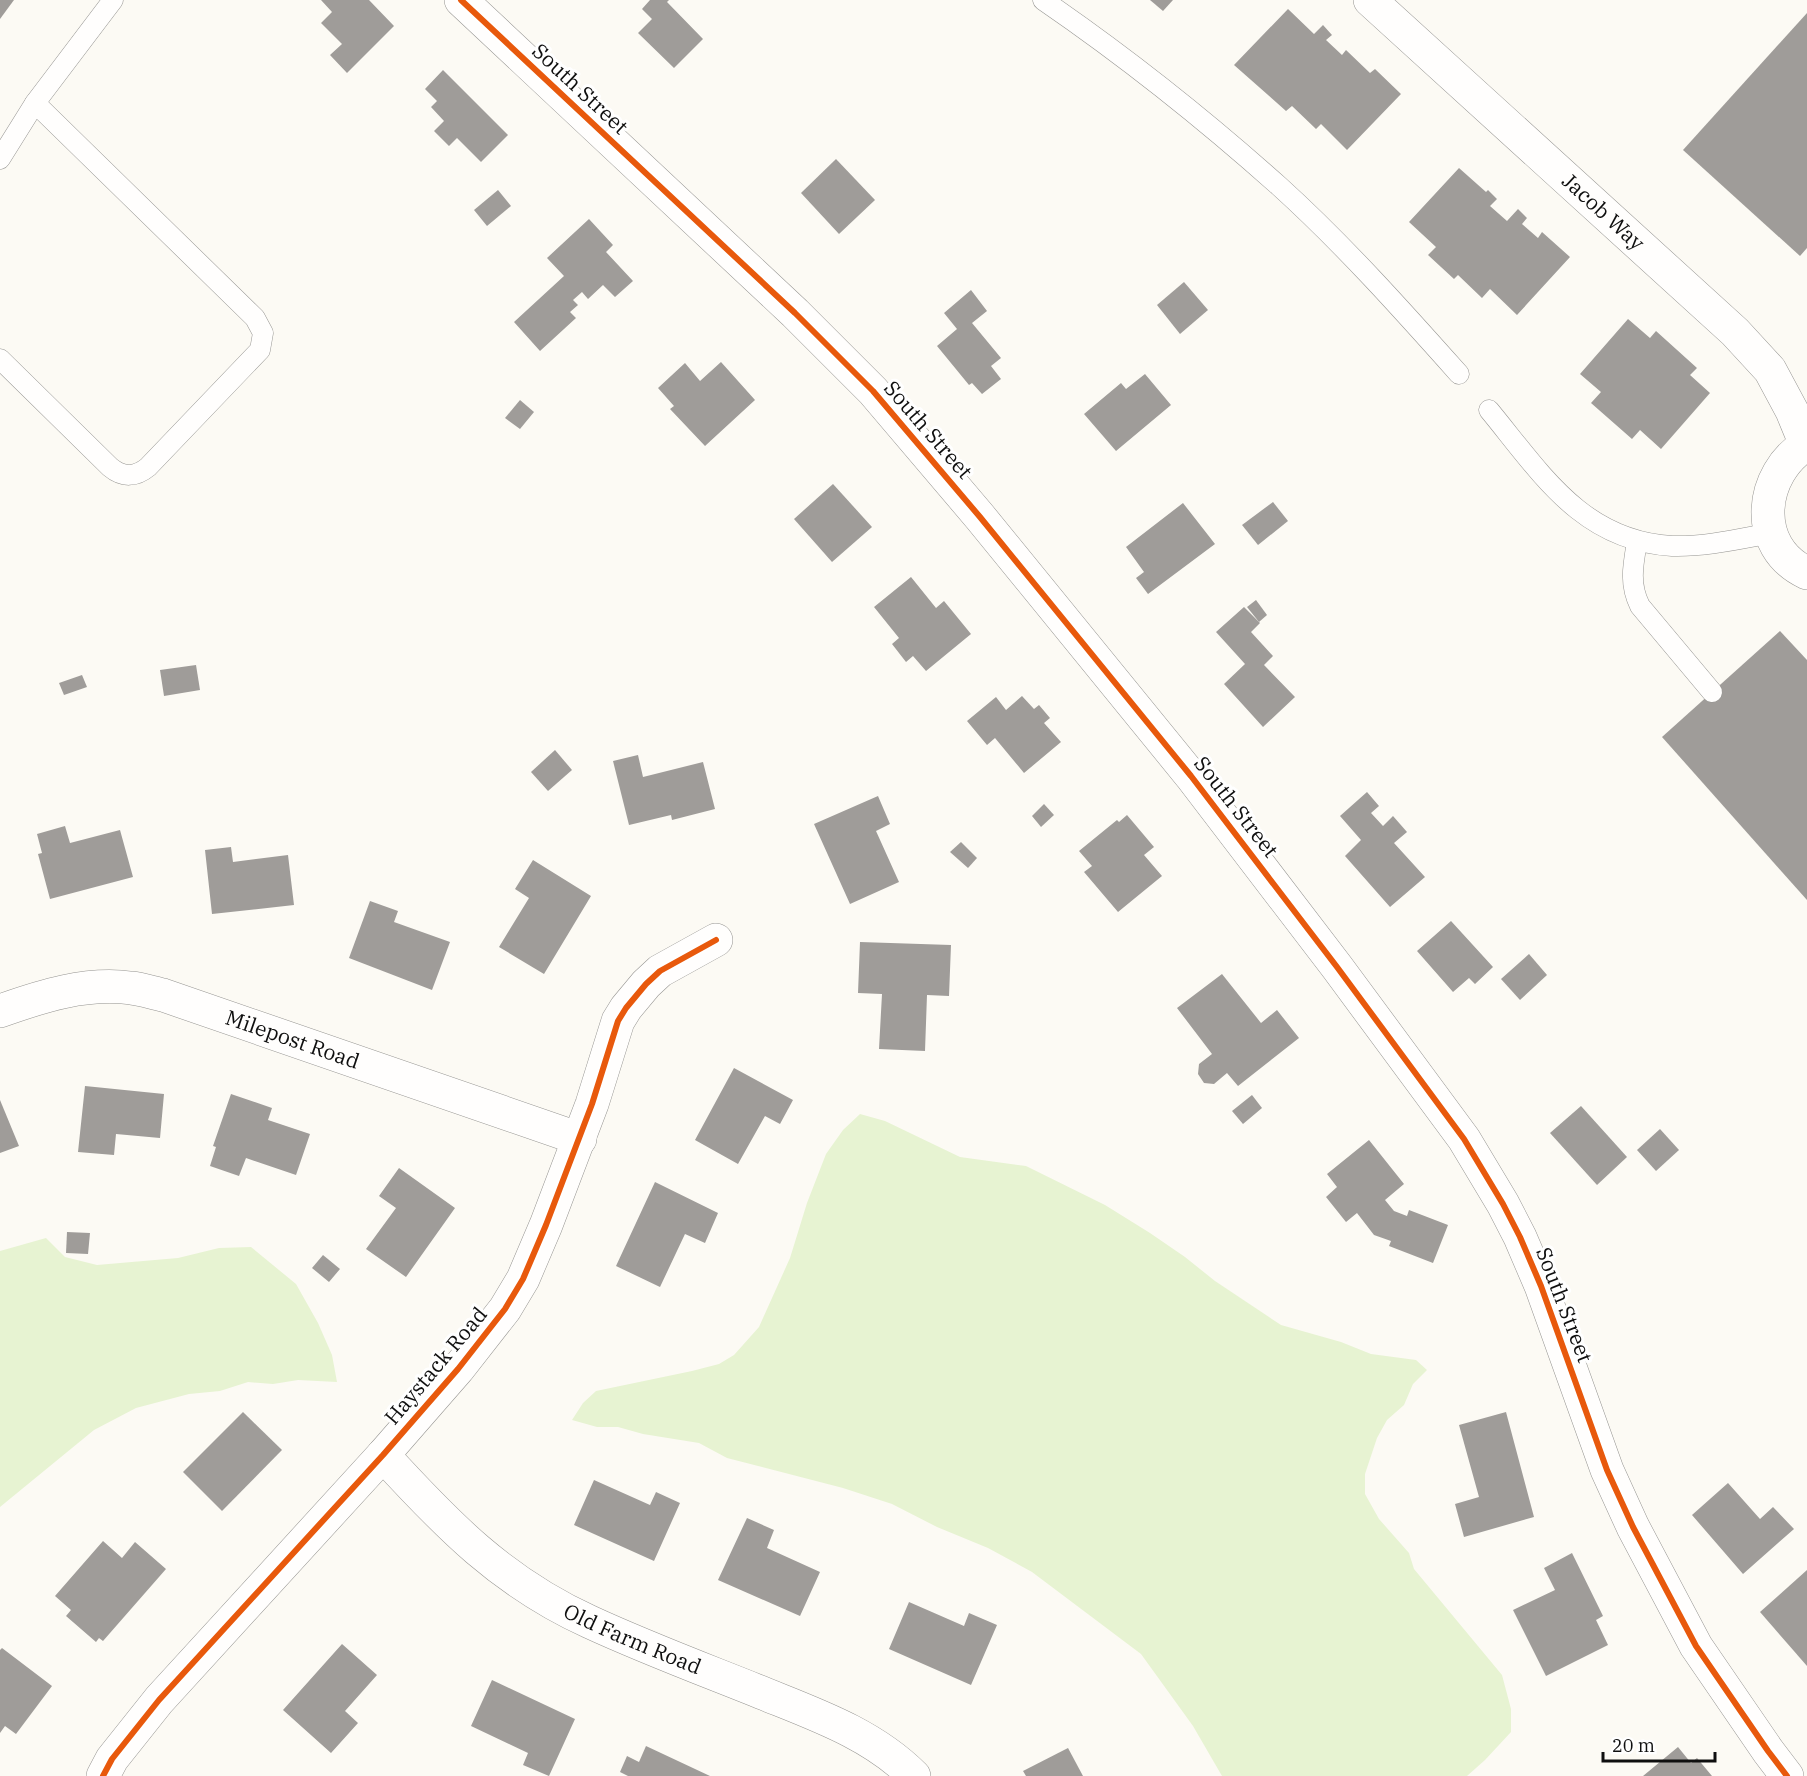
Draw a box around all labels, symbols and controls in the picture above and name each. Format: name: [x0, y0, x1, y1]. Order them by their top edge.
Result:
street label: South Street: [527, 37, 635, 140]
street label: Jacob Way: [1556, 166, 1652, 257]
street label: South Street: [878, 374, 979, 484]
street label: South Street: [1188, 750, 1285, 863]
street label: Milepost Road: [222, 1003, 364, 1075]
street label: South Street: [1530, 1243, 1600, 1366]
street label: Haystack Road: [378, 1300, 493, 1430]
street label: Old Farm Road: [559, 1596, 706, 1680]
scale bar: [1603, 1725, 1716, 1763]
text: 20 m: [1612, 1734, 1655, 1757]

